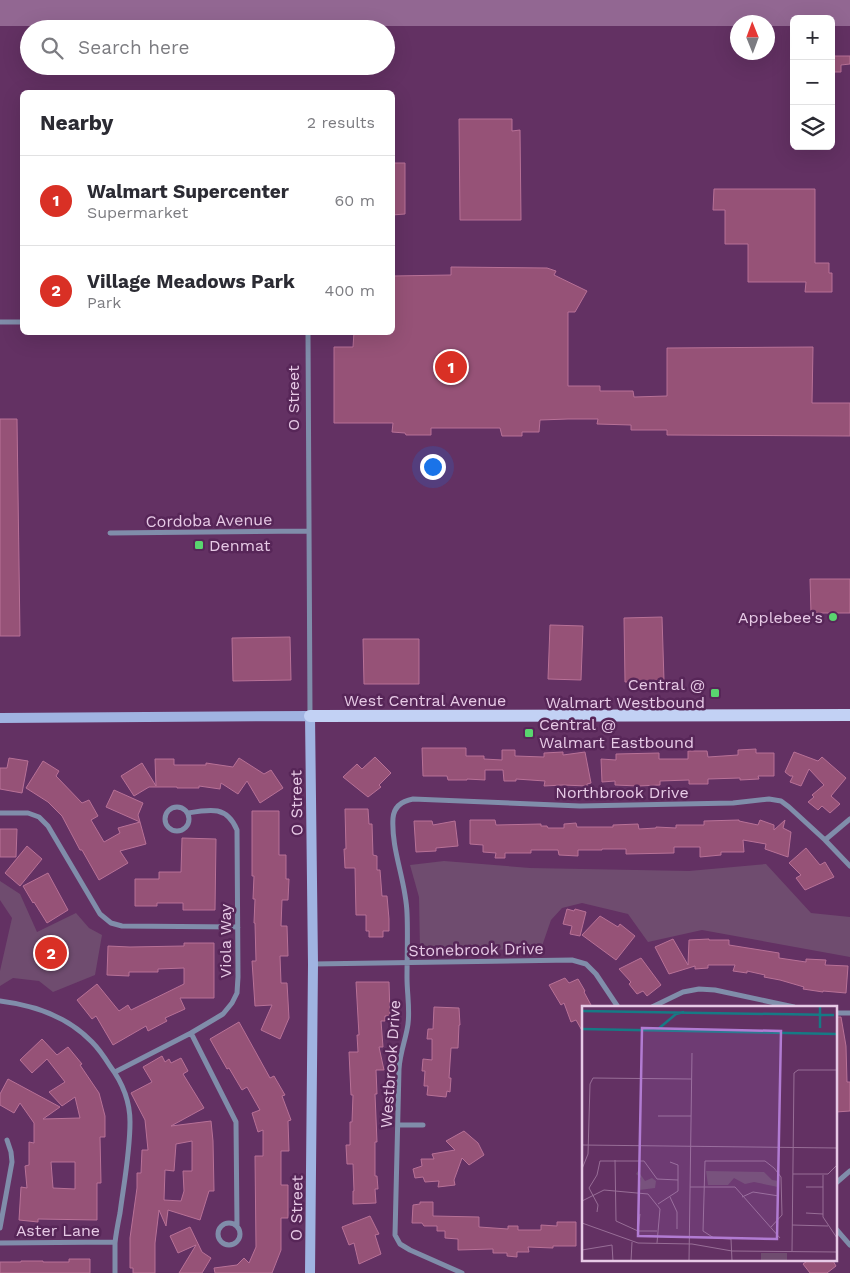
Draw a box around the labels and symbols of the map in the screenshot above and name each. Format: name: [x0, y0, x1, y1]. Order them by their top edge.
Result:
north arrow: [730, 15, 775, 60]
pin: 1: [435, 348, 467, 386]
street label: O Street: [284, 365, 303, 431]
your location: [420, 454, 446, 480]
street label: Cordoba Avenue: [146, 510, 272, 531]
place label: Denmat: [209, 536, 271, 555]
marker: Denmat: [193, 539, 205, 551]
place label: Applebee's: [738, 608, 823, 627]
marker: Applebee's: [827, 611, 839, 623]
place label: Central @ Walmart Westbound: [546, 675, 705, 712]
marker: Central @ Walmart Westbound: [709, 687, 721, 699]
street label: West Central Avenue: [344, 691, 506, 710]
place label: Central @ Walmart Eastbound: [539, 715, 694, 752]
marker: Central @ Walmart Eastbound: [523, 727, 535, 739]
street label: O Street: [286, 770, 307, 836]
street label: Northbrook Drive: [555, 783, 689, 802]
street label: Viola Way: [216, 903, 235, 978]
pin: 2: [35, 934, 67, 972]
street label: Stonebrook Drive: [408, 939, 544, 960]
street label: Westbrook Drive: [377, 999, 404, 1129]
inset map: [582, 1006, 838, 1260]
street label: O Street: [286, 1175, 307, 1241]
street label: Aster Lane: [16, 1221, 100, 1240]

